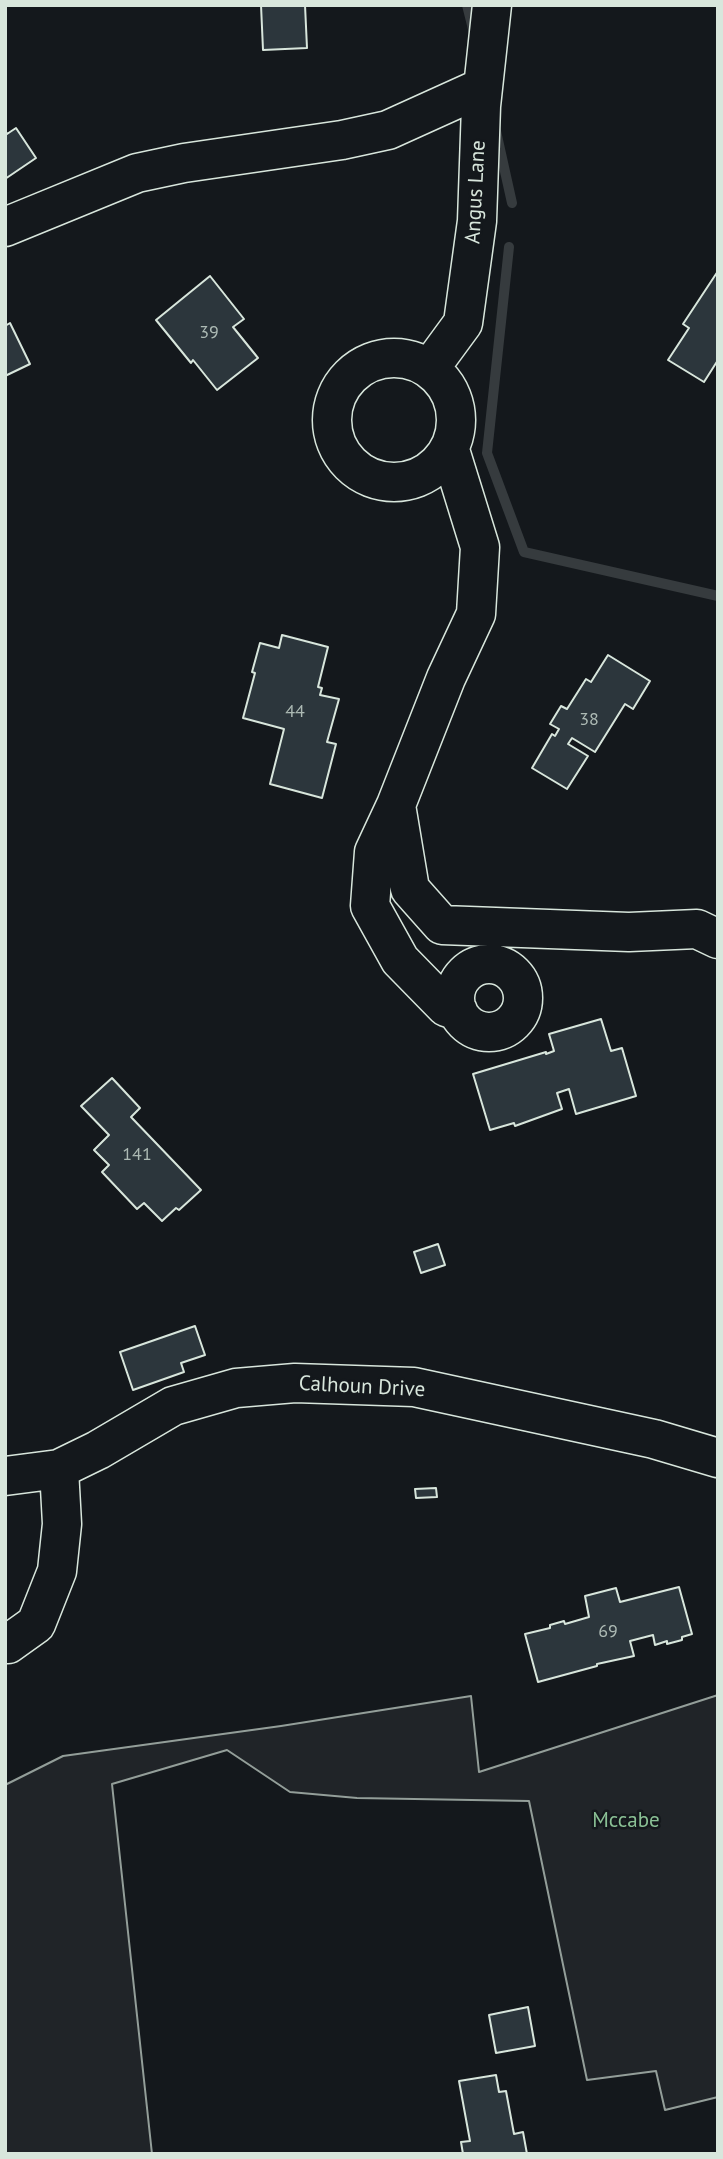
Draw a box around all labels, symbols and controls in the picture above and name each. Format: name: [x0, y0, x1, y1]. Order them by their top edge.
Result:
street label: Angus Lane: [461, 139, 491, 245]
house number: 39: [199, 322, 219, 344]
house number: 44: [285, 701, 305, 723]
house number: 38: [579, 709, 599, 731]
house number: 141: [122, 1144, 152, 1166]
street label: Calhoun Drive: [298, 1371, 426, 1403]
house number: 69: [598, 1621, 618, 1643]
park label: Mccabe: [592, 1808, 660, 1834]

